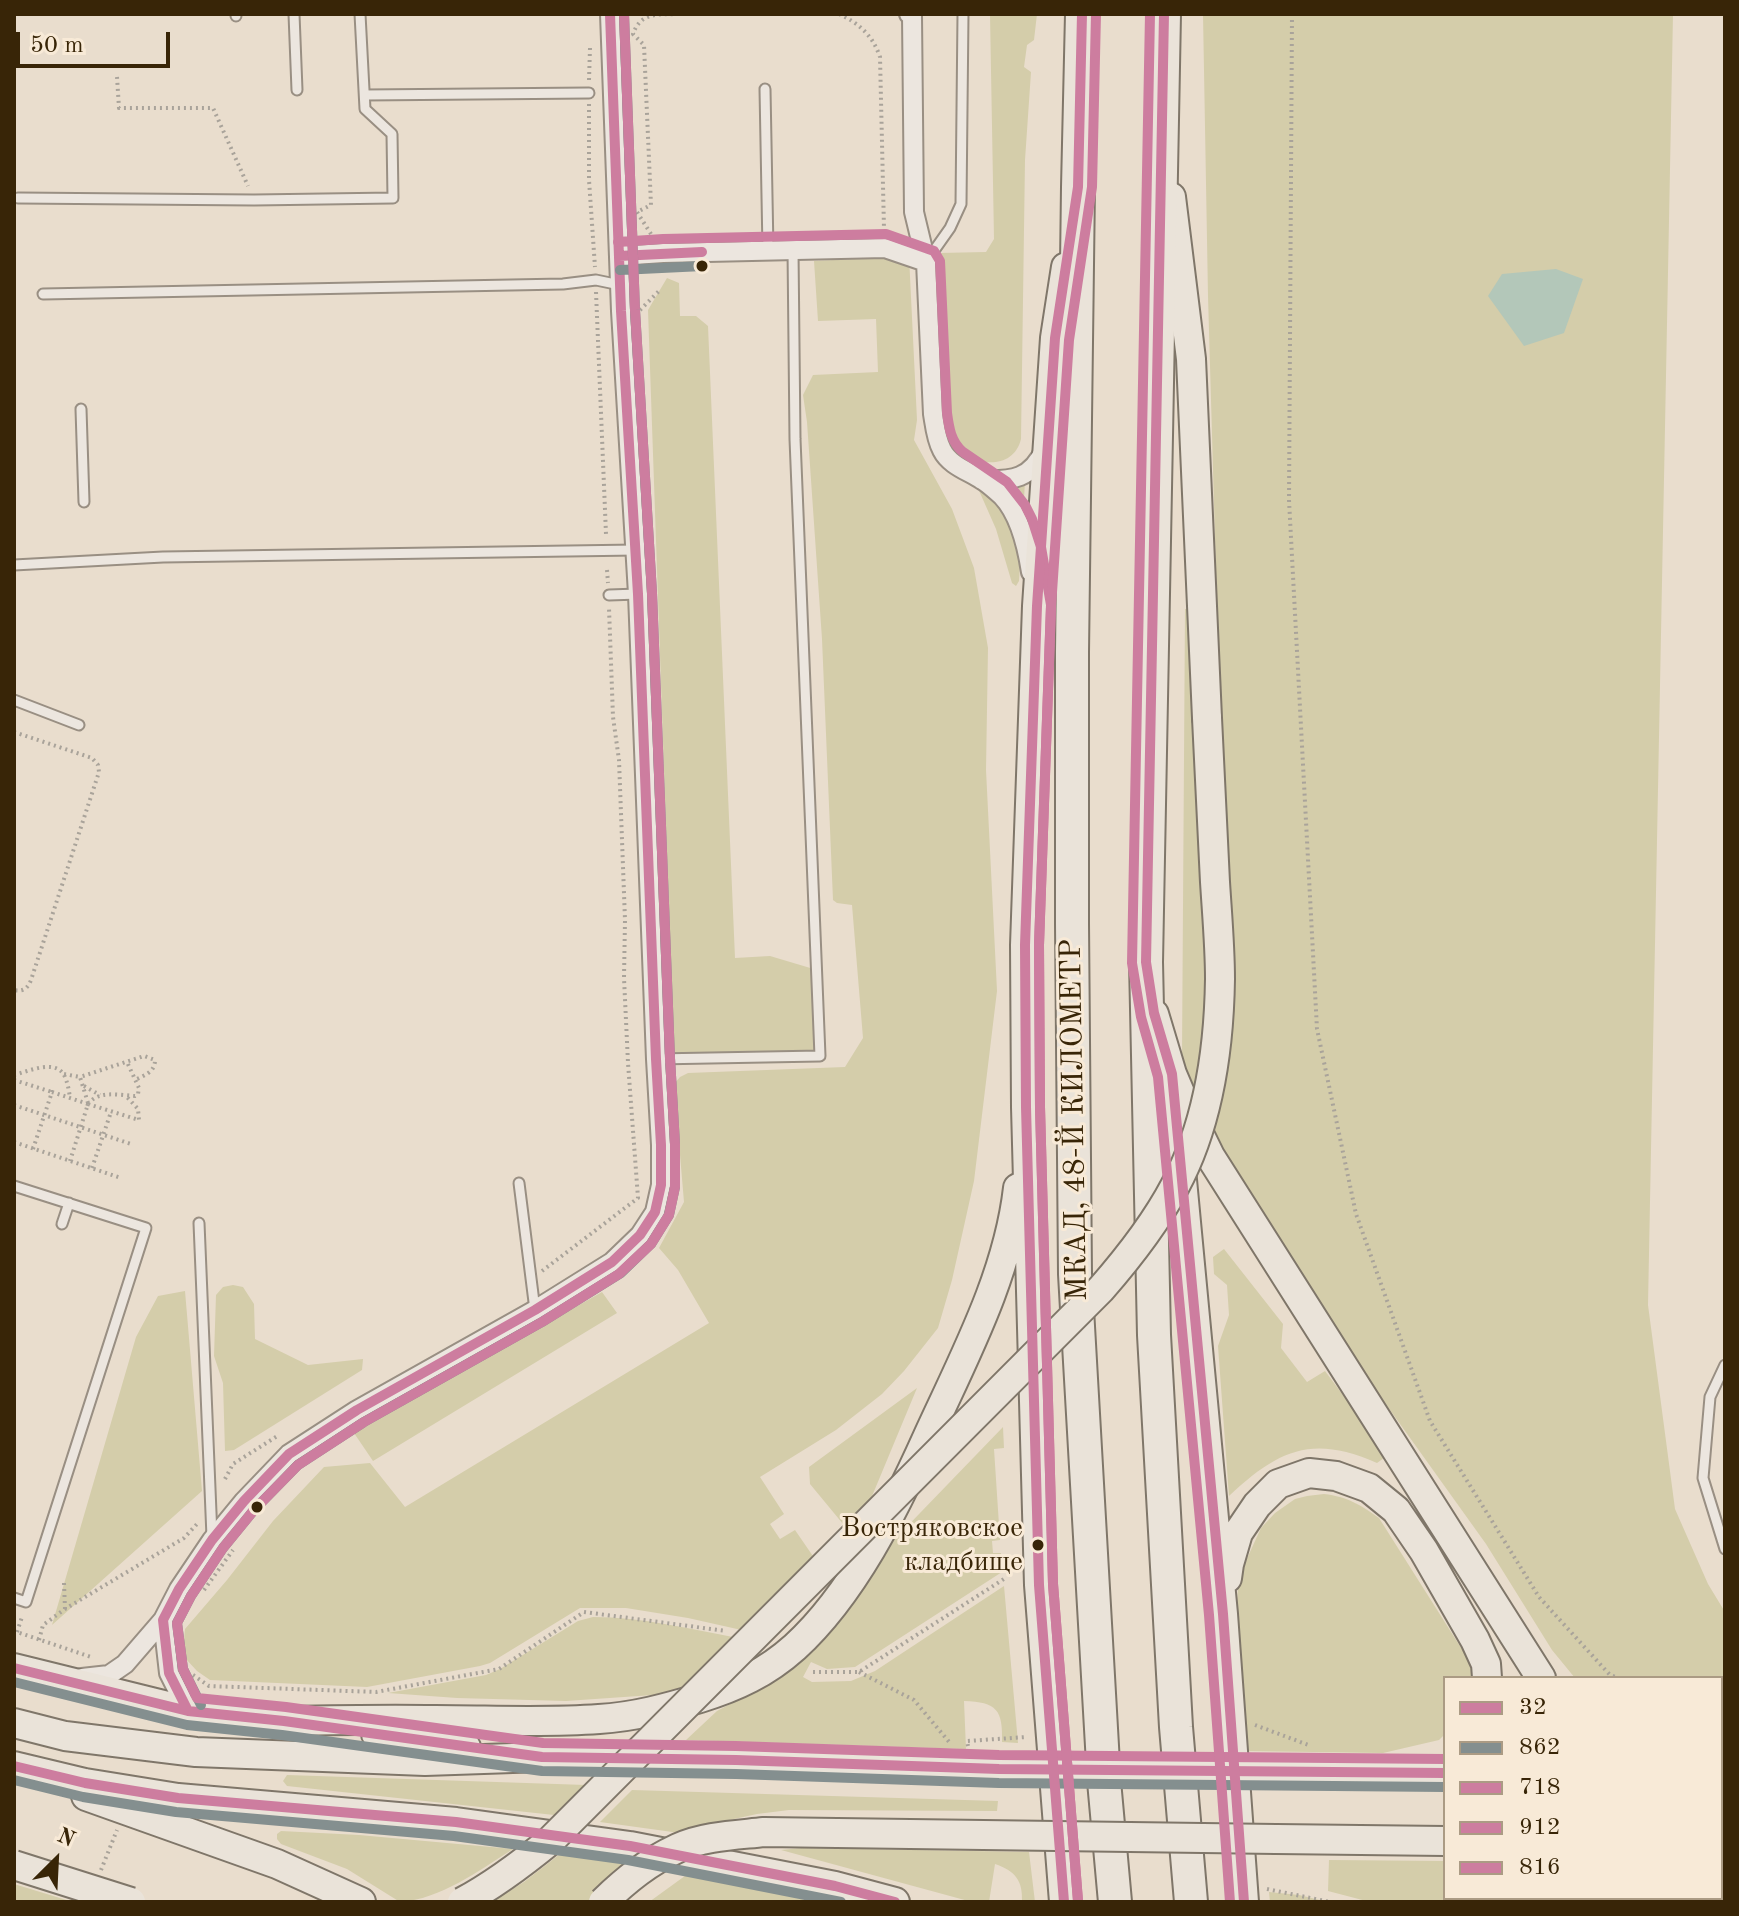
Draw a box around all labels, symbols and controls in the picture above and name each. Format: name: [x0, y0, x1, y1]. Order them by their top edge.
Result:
scale bar: [20, 16, 174, 66]
text: 50 m: [30, 34, 84, 58]
unlabelled marker: [694, 258, 710, 274]
street label: МКАД, 48-Й КИЛОМЕТР: [1054, 939, 1096, 1301]
unlabelled marker: [249, 1499, 265, 1515]
place label: Востряковское кладбище: [841, 1512, 1023, 1578]
marker: Востряковское кладбище: [1030, 1537, 1046, 1553]
legend: [1443, 1676, 1723, 1900]
text: 32: [1519, 1696, 1547, 1720]
text: 862: [1519, 1736, 1561, 1760]
text: 718: [1519, 1776, 1561, 1800]
text: 912: [1519, 1816, 1561, 1840]
north arrow: [16, 1820, 96, 1900]
text: N: [54, 1825, 78, 1852]
text: 816: [1519, 1856, 1561, 1880]

